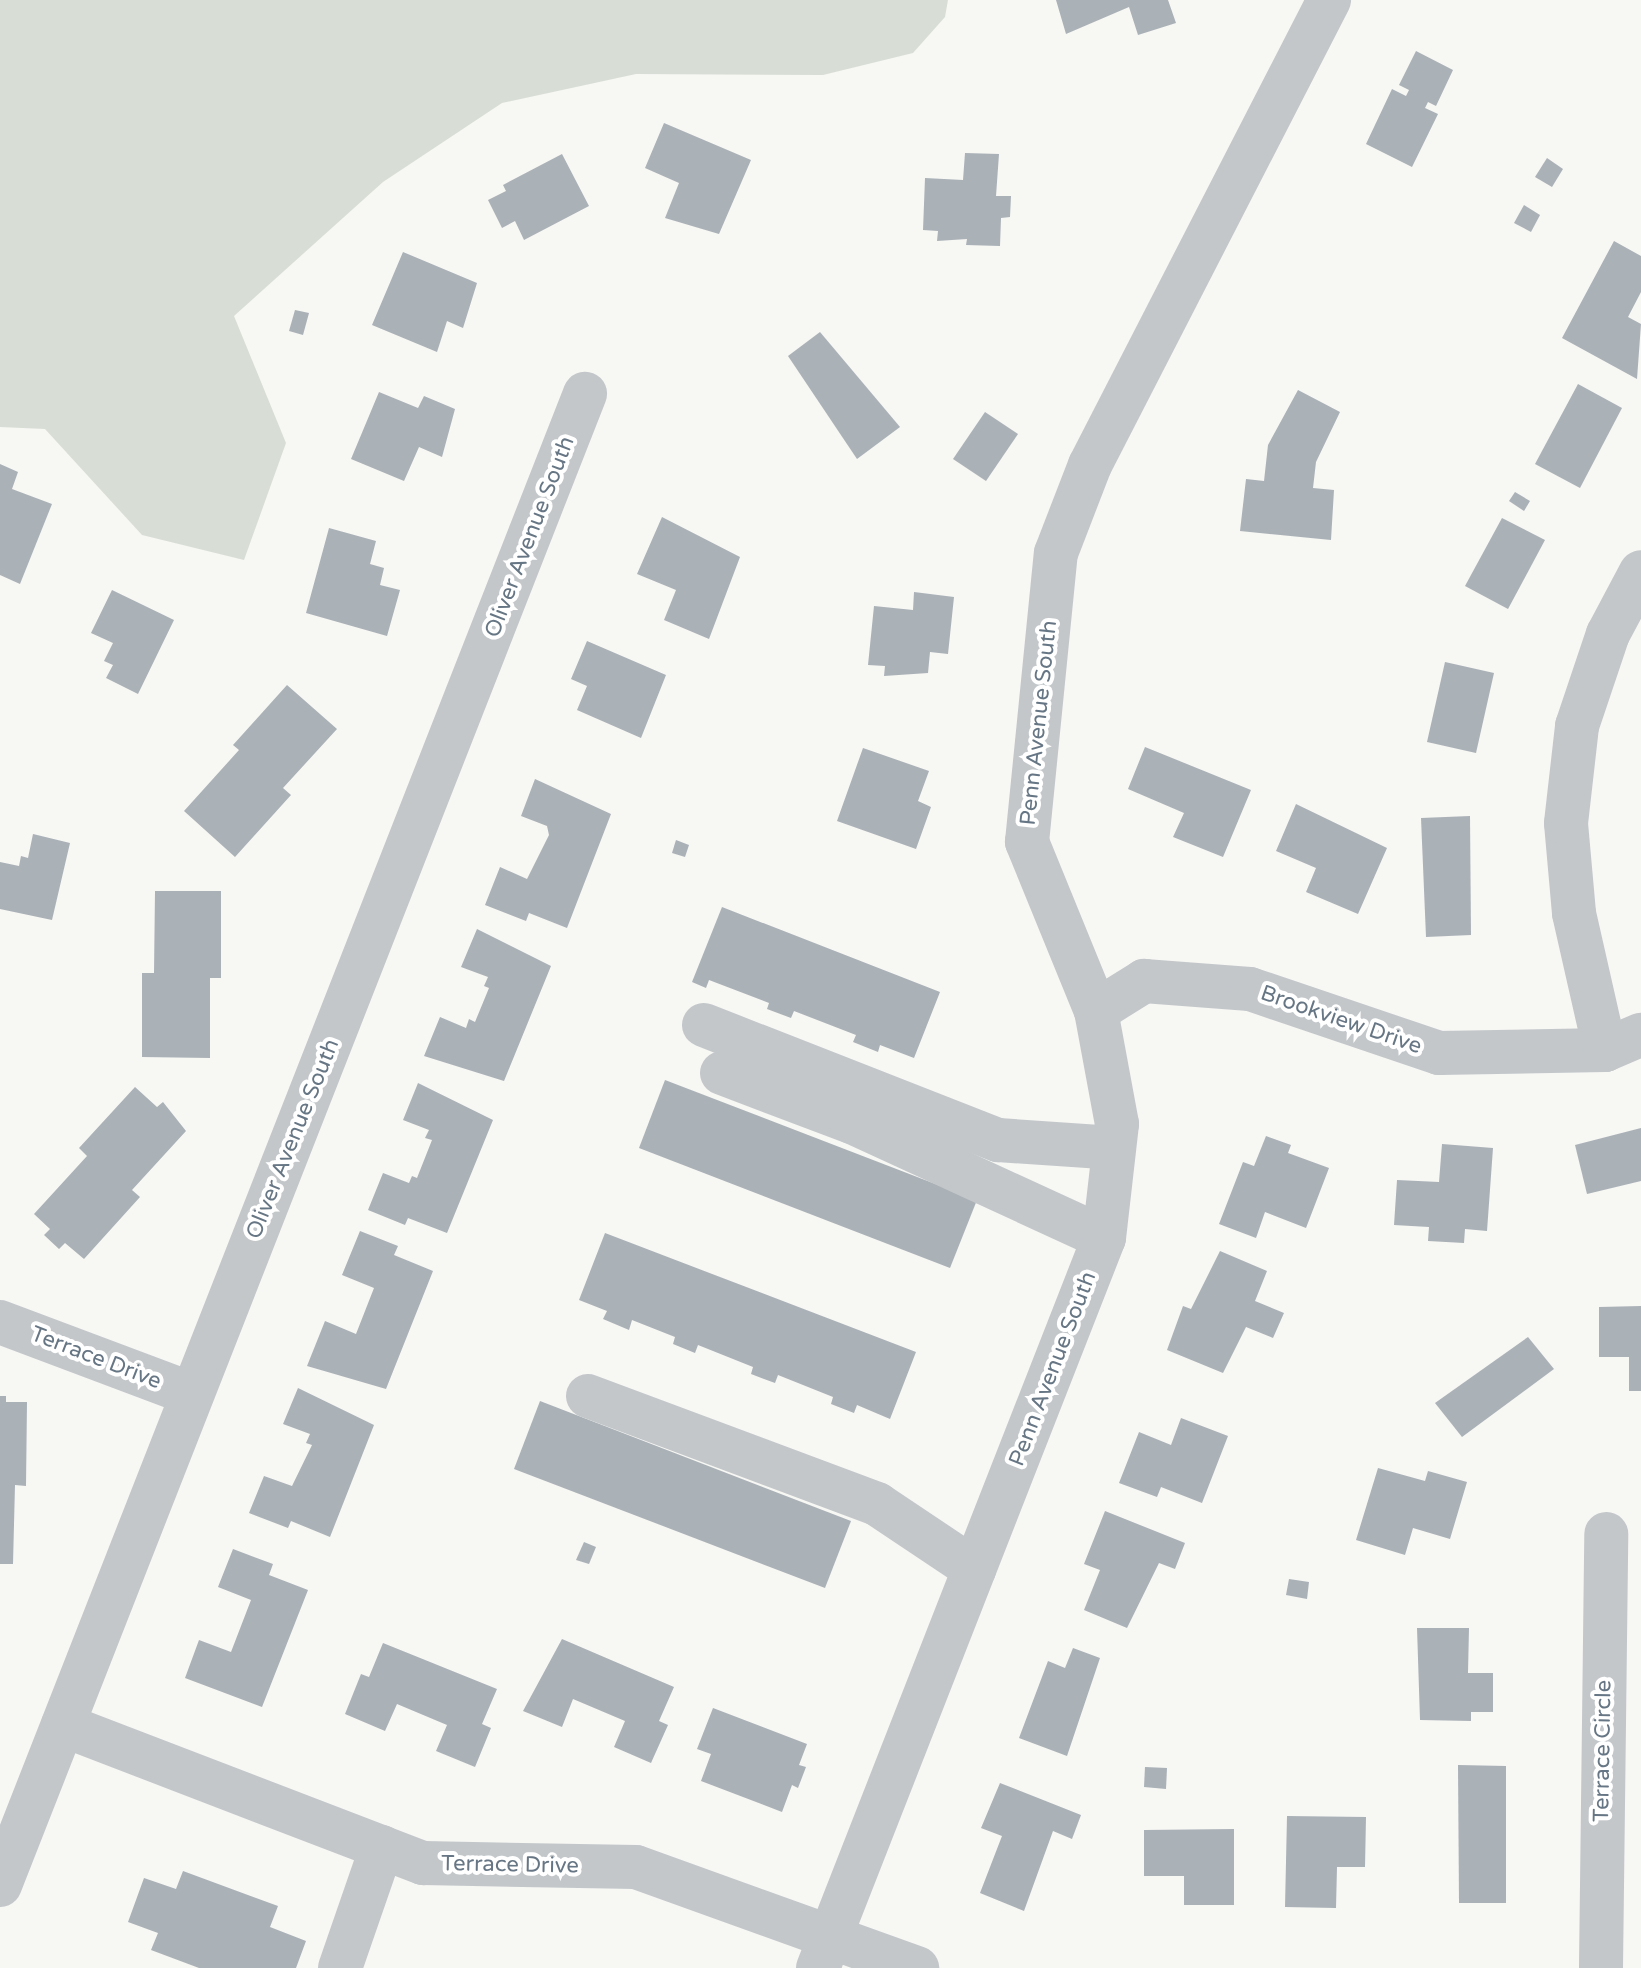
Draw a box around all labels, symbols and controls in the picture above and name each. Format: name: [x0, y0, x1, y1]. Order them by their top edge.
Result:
street label: Oliver Avenue South: [479, 433, 581, 641]
street label: Penn Avenue South: [1015, 619, 1063, 827]
street label: Brookview Drive: [1257, 980, 1425, 1060]
street label: Oliver Avenue South: [241, 1035, 345, 1243]
street label: Penn Avenue South: [1004, 1268, 1102, 1470]
street label: Terrace Drive: [27, 1321, 165, 1395]
street label: Terrace Circle: [1589, 1680, 1617, 1822]
street label: Terrace Drive: [441, 1851, 579, 1879]

